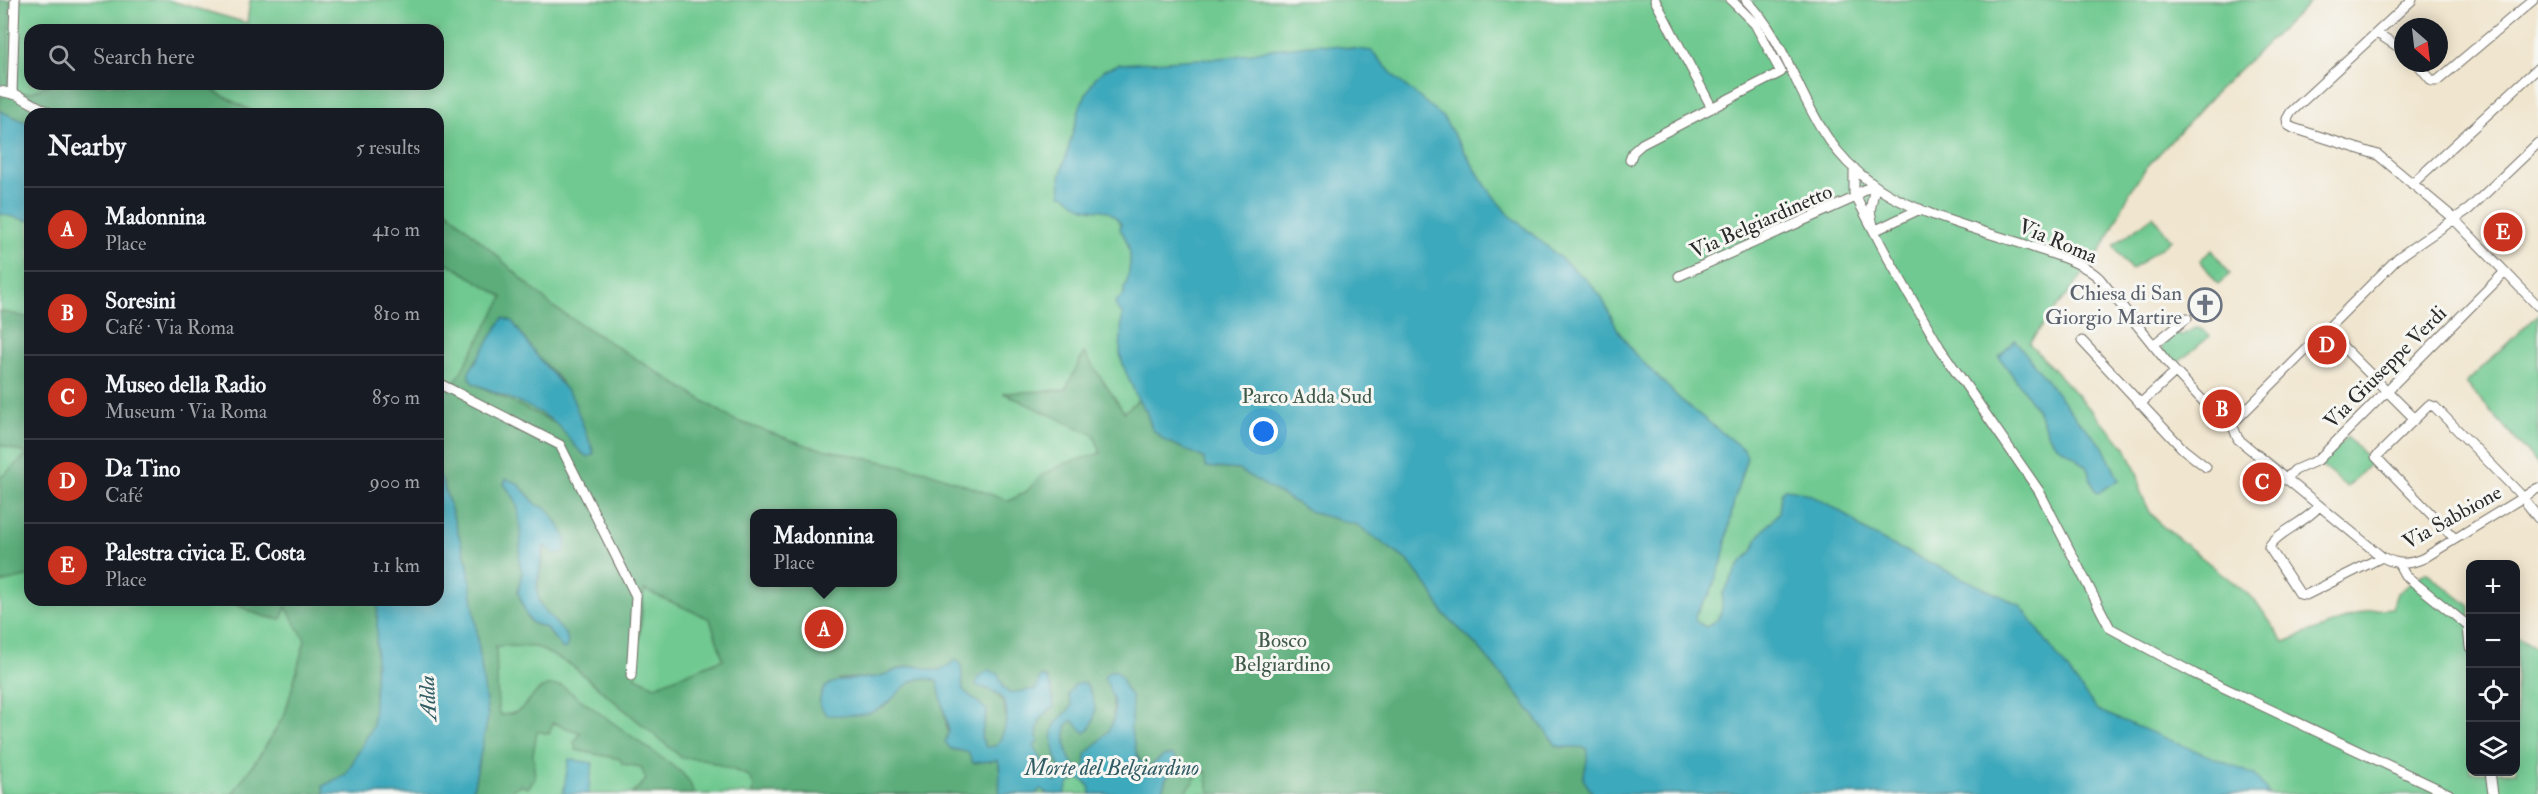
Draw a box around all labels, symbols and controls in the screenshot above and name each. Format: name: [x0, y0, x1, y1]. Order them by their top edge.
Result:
north arrow: [2394, 18, 2448, 72]
search box: [24, 24, 444, 90]
icon: search: [45, 41, 78, 74]
text: Search here: [93, 43, 195, 71]
text: Nearby: [48, 131, 126, 163]
text: 5 results: [356, 135, 420, 160]
street label: Via Belgiardinetto: [1686, 178, 1836, 265]
text: Madonnina: [105, 203, 206, 231]
pin: E: [2484, 210, 2522, 254]
street label: Via Roma: [2014, 213, 2102, 270]
text: A: [61, 217, 74, 242]
text: 410 m: [372, 217, 420, 242]
text: Place: [105, 231, 146, 256]
place label: Chiesa di San Giorgio Martire: [2045, 280, 2182, 331]
text: Soresini: [105, 287, 176, 315]
church icon: Chiesa di San Giorgio Martire: [2187, 287, 2223, 323]
street label: Via Giuseppe Verdi: [2318, 300, 2453, 435]
text: B: [61, 301, 74, 326]
text: 810 m: [374, 301, 420, 326]
text: Café · Via Roma: [105, 315, 234, 340]
pin: D: [2308, 322, 2346, 368]
text: Museo della Radio: [105, 371, 266, 399]
park label: Parco Adda Sud: [1242, 383, 1373, 410]
text: C: [60, 385, 75, 410]
text: 850 m: [372, 385, 420, 410]
pin: B: [2202, 386, 2242, 432]
text: Museum · Via Roma: [105, 399, 267, 424]
your location: [1249, 417, 1278, 446]
text: Da Tino: [105, 455, 180, 483]
pin: C: [2242, 460, 2282, 504]
text: D: [59, 469, 76, 494]
text: 900 m: [370, 469, 420, 494]
street label: Via Sabbione: [2398, 479, 2507, 556]
text: Café: [105, 483, 143, 508]
popup: [750, 509, 897, 587]
text: Madonnina: [773, 522, 874, 550]
text: Palestra civica E. Costa: [105, 539, 305, 567]
text: Place: [773, 550, 815, 575]
text: E: [60, 553, 75, 578]
text: 1.1 km: [373, 553, 420, 578]
map controls: [2466, 560, 2520, 776]
button: +: [2466, 560, 2520, 614]
text: Place: [105, 567, 146, 592]
pin: A: [804, 606, 844, 652]
button: −: [2466, 614, 2520, 668]
park label: Bosco Belgiardino: [1234, 627, 1330, 678]
button: locate: [2466, 668, 2520, 722]
water label: Adda: [413, 675, 443, 723]
button: layers: [2466, 722, 2520, 776]
water label: Morte del Belgiardino: [1023, 754, 1199, 782]

